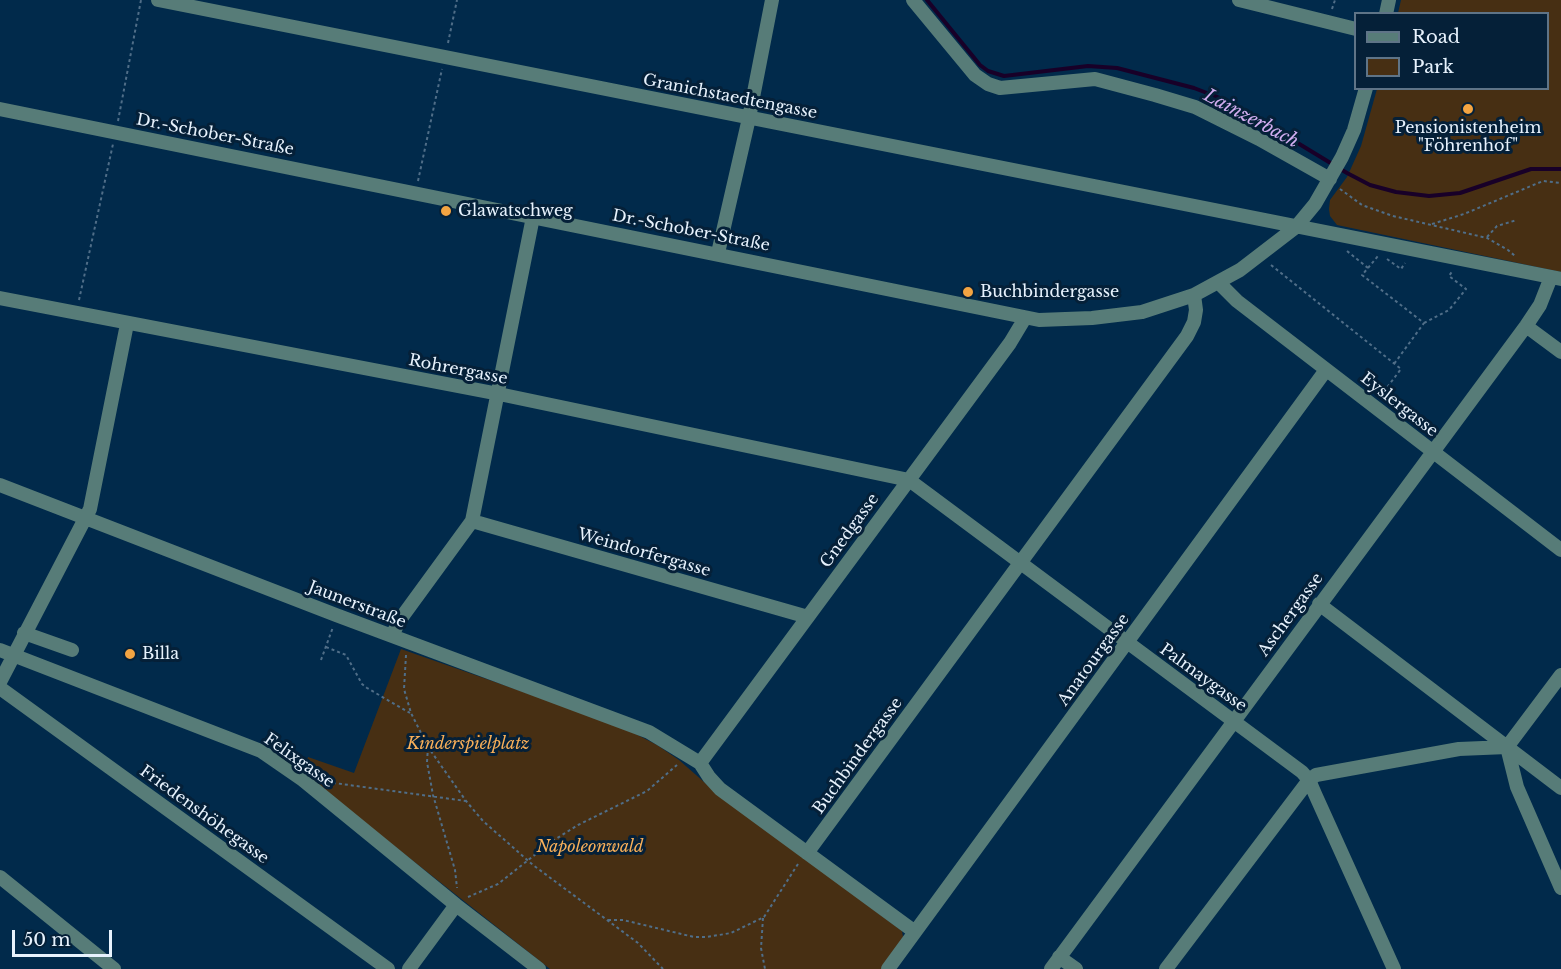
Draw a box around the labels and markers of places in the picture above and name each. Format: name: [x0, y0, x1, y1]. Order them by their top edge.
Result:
marker: Pensionistenheim "Föhrenhof": [1461, 102, 1475, 116]
place label: Pensionistenheim "Föhrenhof": [1395, 118, 1541, 156]
place label: Glawatschweg: [458, 201, 573, 221]
marker: Glawatschweg: [439, 204, 453, 218]
place label: Buchbindergasse: [980, 282, 1119, 302]
marker: Buchbindergasse: [961, 285, 975, 299]
place label: Billa: [142, 644, 179, 664]
marker: Billa: [123, 647, 137, 661]

